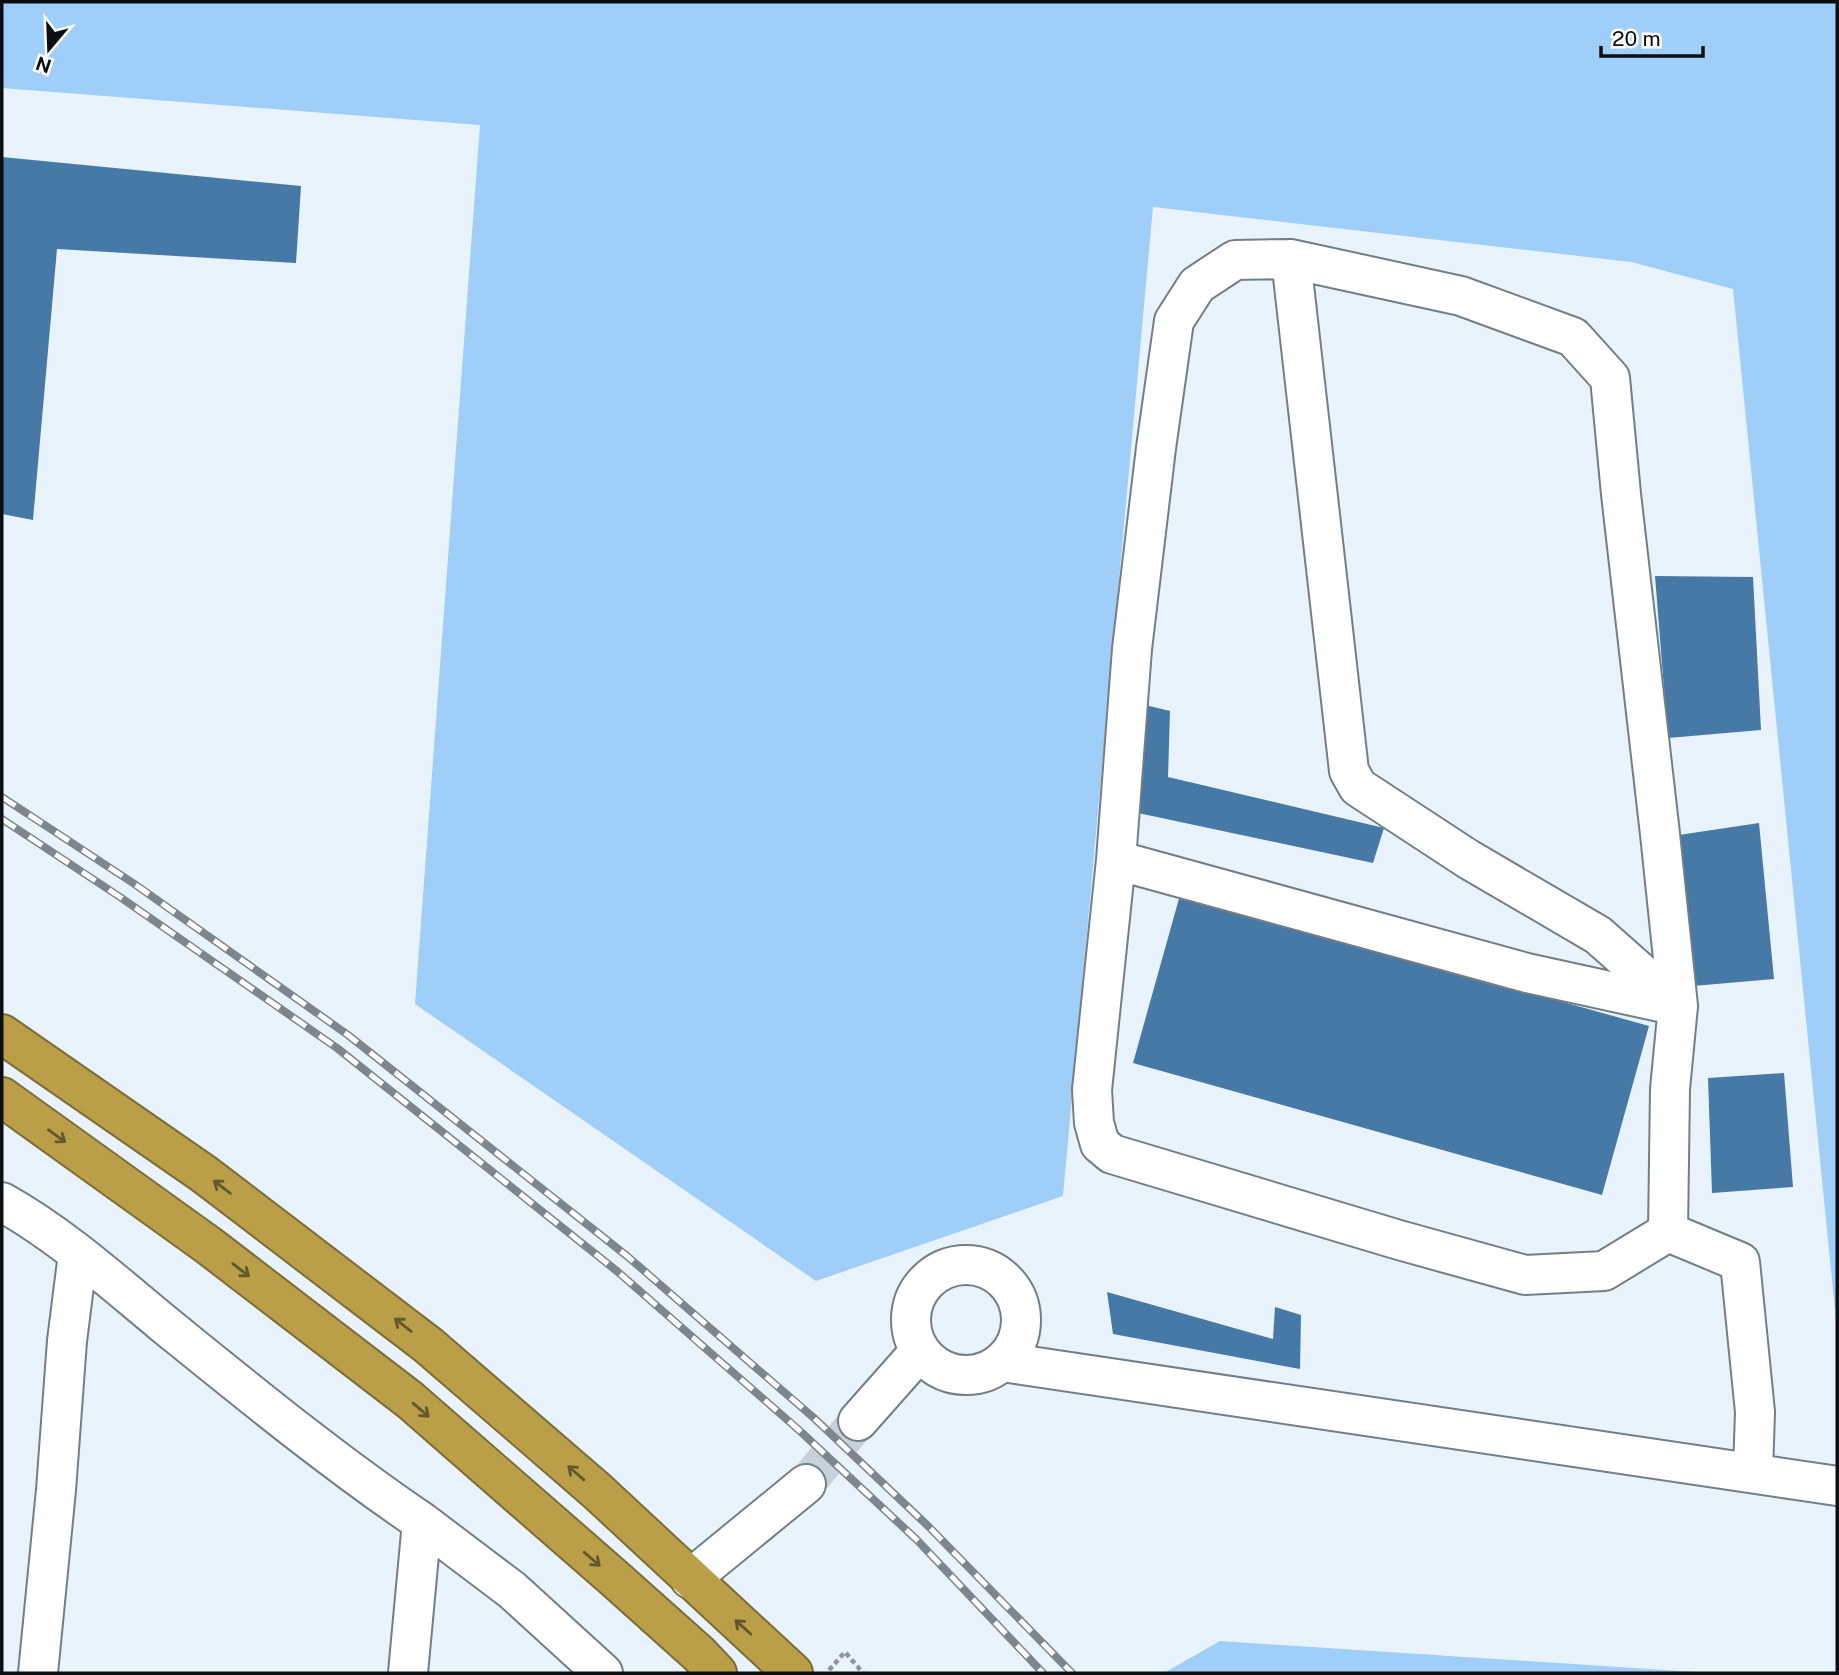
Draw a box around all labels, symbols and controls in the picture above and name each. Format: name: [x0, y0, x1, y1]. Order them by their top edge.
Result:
north arrow: [14, 14, 84, 84]
scale bar: [1601, 14, 1702, 58]
text: 20 m: [1612, 26, 1661, 51]
text: N: [33, 52, 54, 78]
one-way arrow: [47, 1129, 66, 1144]
one-way arrow: [213, 1180, 232, 1195]
one-way arrow: [232, 1263, 250, 1278]
one-way arrow: [394, 1318, 413, 1333]
one-way arrow: [412, 1402, 430, 1418]
one-way arrow: [567, 1465, 585, 1481]
one-way arrow: [583, 1551, 601, 1567]
one-way arrow: [734, 1619, 752, 1635]

